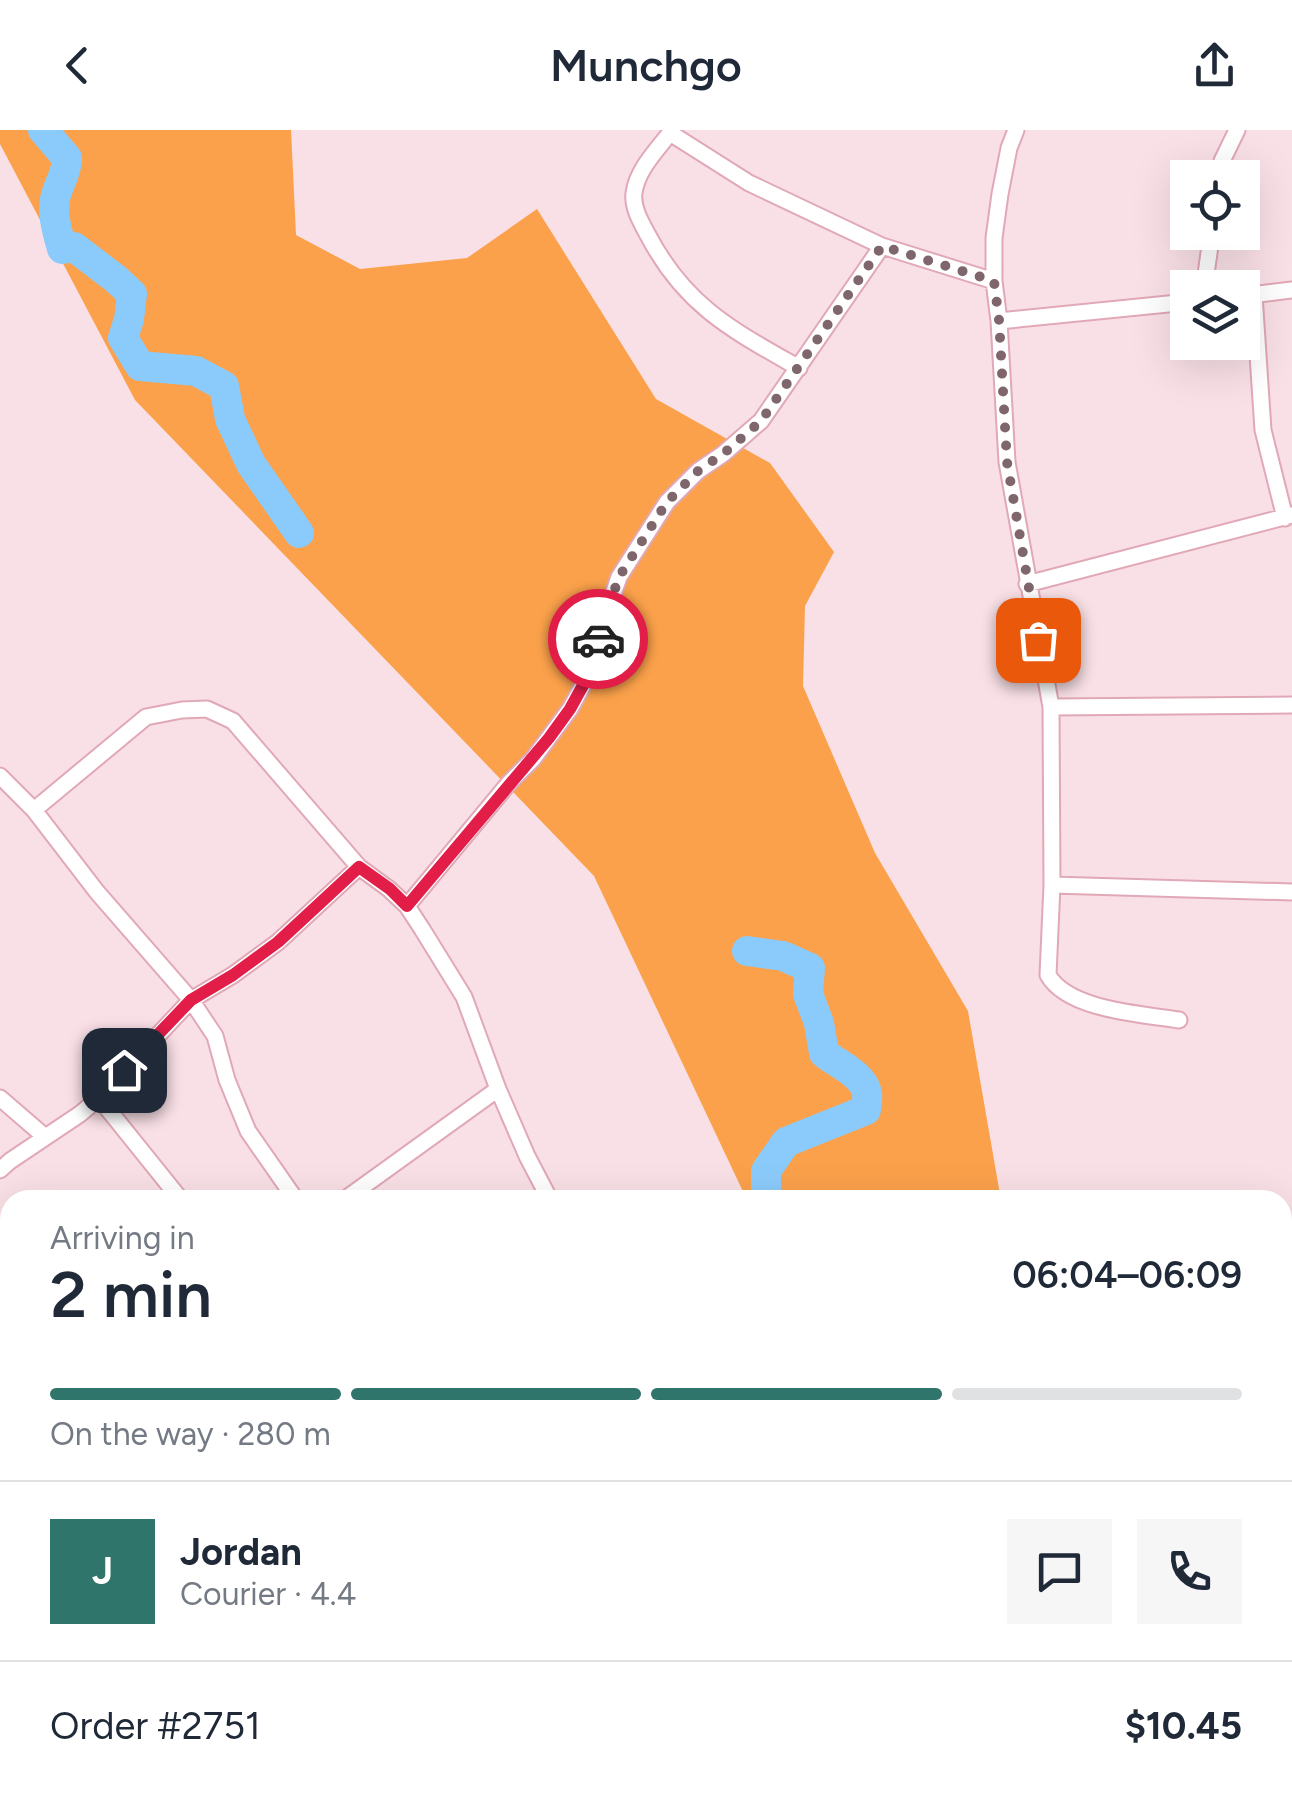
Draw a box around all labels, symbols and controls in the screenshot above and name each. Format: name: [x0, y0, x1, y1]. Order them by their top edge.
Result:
icon: back: [50, 38, 105, 93]
text: Munchgo: [550, 38, 742, 92]
icon: share: [1187, 38, 1242, 93]
map controls: [1170, 160, 1260, 360]
button: locate: [1170, 160, 1260, 250]
button: layers: [1170, 270, 1260, 360]
courier: [548, 589, 648, 689]
pin: [996, 598, 1081, 683]
icon: car: [571, 612, 626, 667]
icon: bag: [1011, 613, 1066, 668]
pin: [82, 1028, 167, 1113]
icon: home: [97, 1043, 152, 1098]
text: Arriving in: [50, 1219, 195, 1257]
text: 06:04–06:09: [1012, 1252, 1242, 1298]
text: 2 min: [50, 1255, 212, 1333]
text: On the way · 280 m: [50, 1415, 331, 1453]
button: chat: [1007, 1519, 1112, 1624]
button: phone: [1137, 1519, 1242, 1624]
text: Jordan: [180, 1529, 302, 1575]
text: J: [92, 1548, 113, 1594]
text: Courier · 4.4: [180, 1575, 356, 1613]
text: Order #2751: [50, 1703, 261, 1749]
text: $10.45: [1125, 1703, 1242, 1749]

